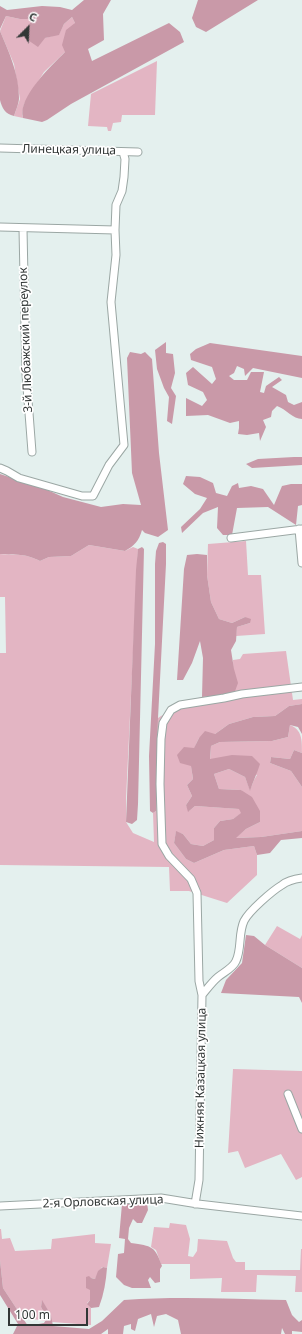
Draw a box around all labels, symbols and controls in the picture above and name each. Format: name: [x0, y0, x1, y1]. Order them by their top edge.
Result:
north arrow: [8, 8, 48, 48]
text: С: [27, 8, 39, 25]
street label: Линецкая улица: [22, 142, 116, 158]
street label: 3-й Любажский переулок: [16, 267, 36, 413]
street label: Нижняя Казацкая улица: [193, 1008, 209, 1148]
street label: 2-я Орловская улица: [42, 1193, 164, 1211]
scale bar: [10, 1300, 90, 1326]
text: 100 m: [15, 1306, 50, 1323]

